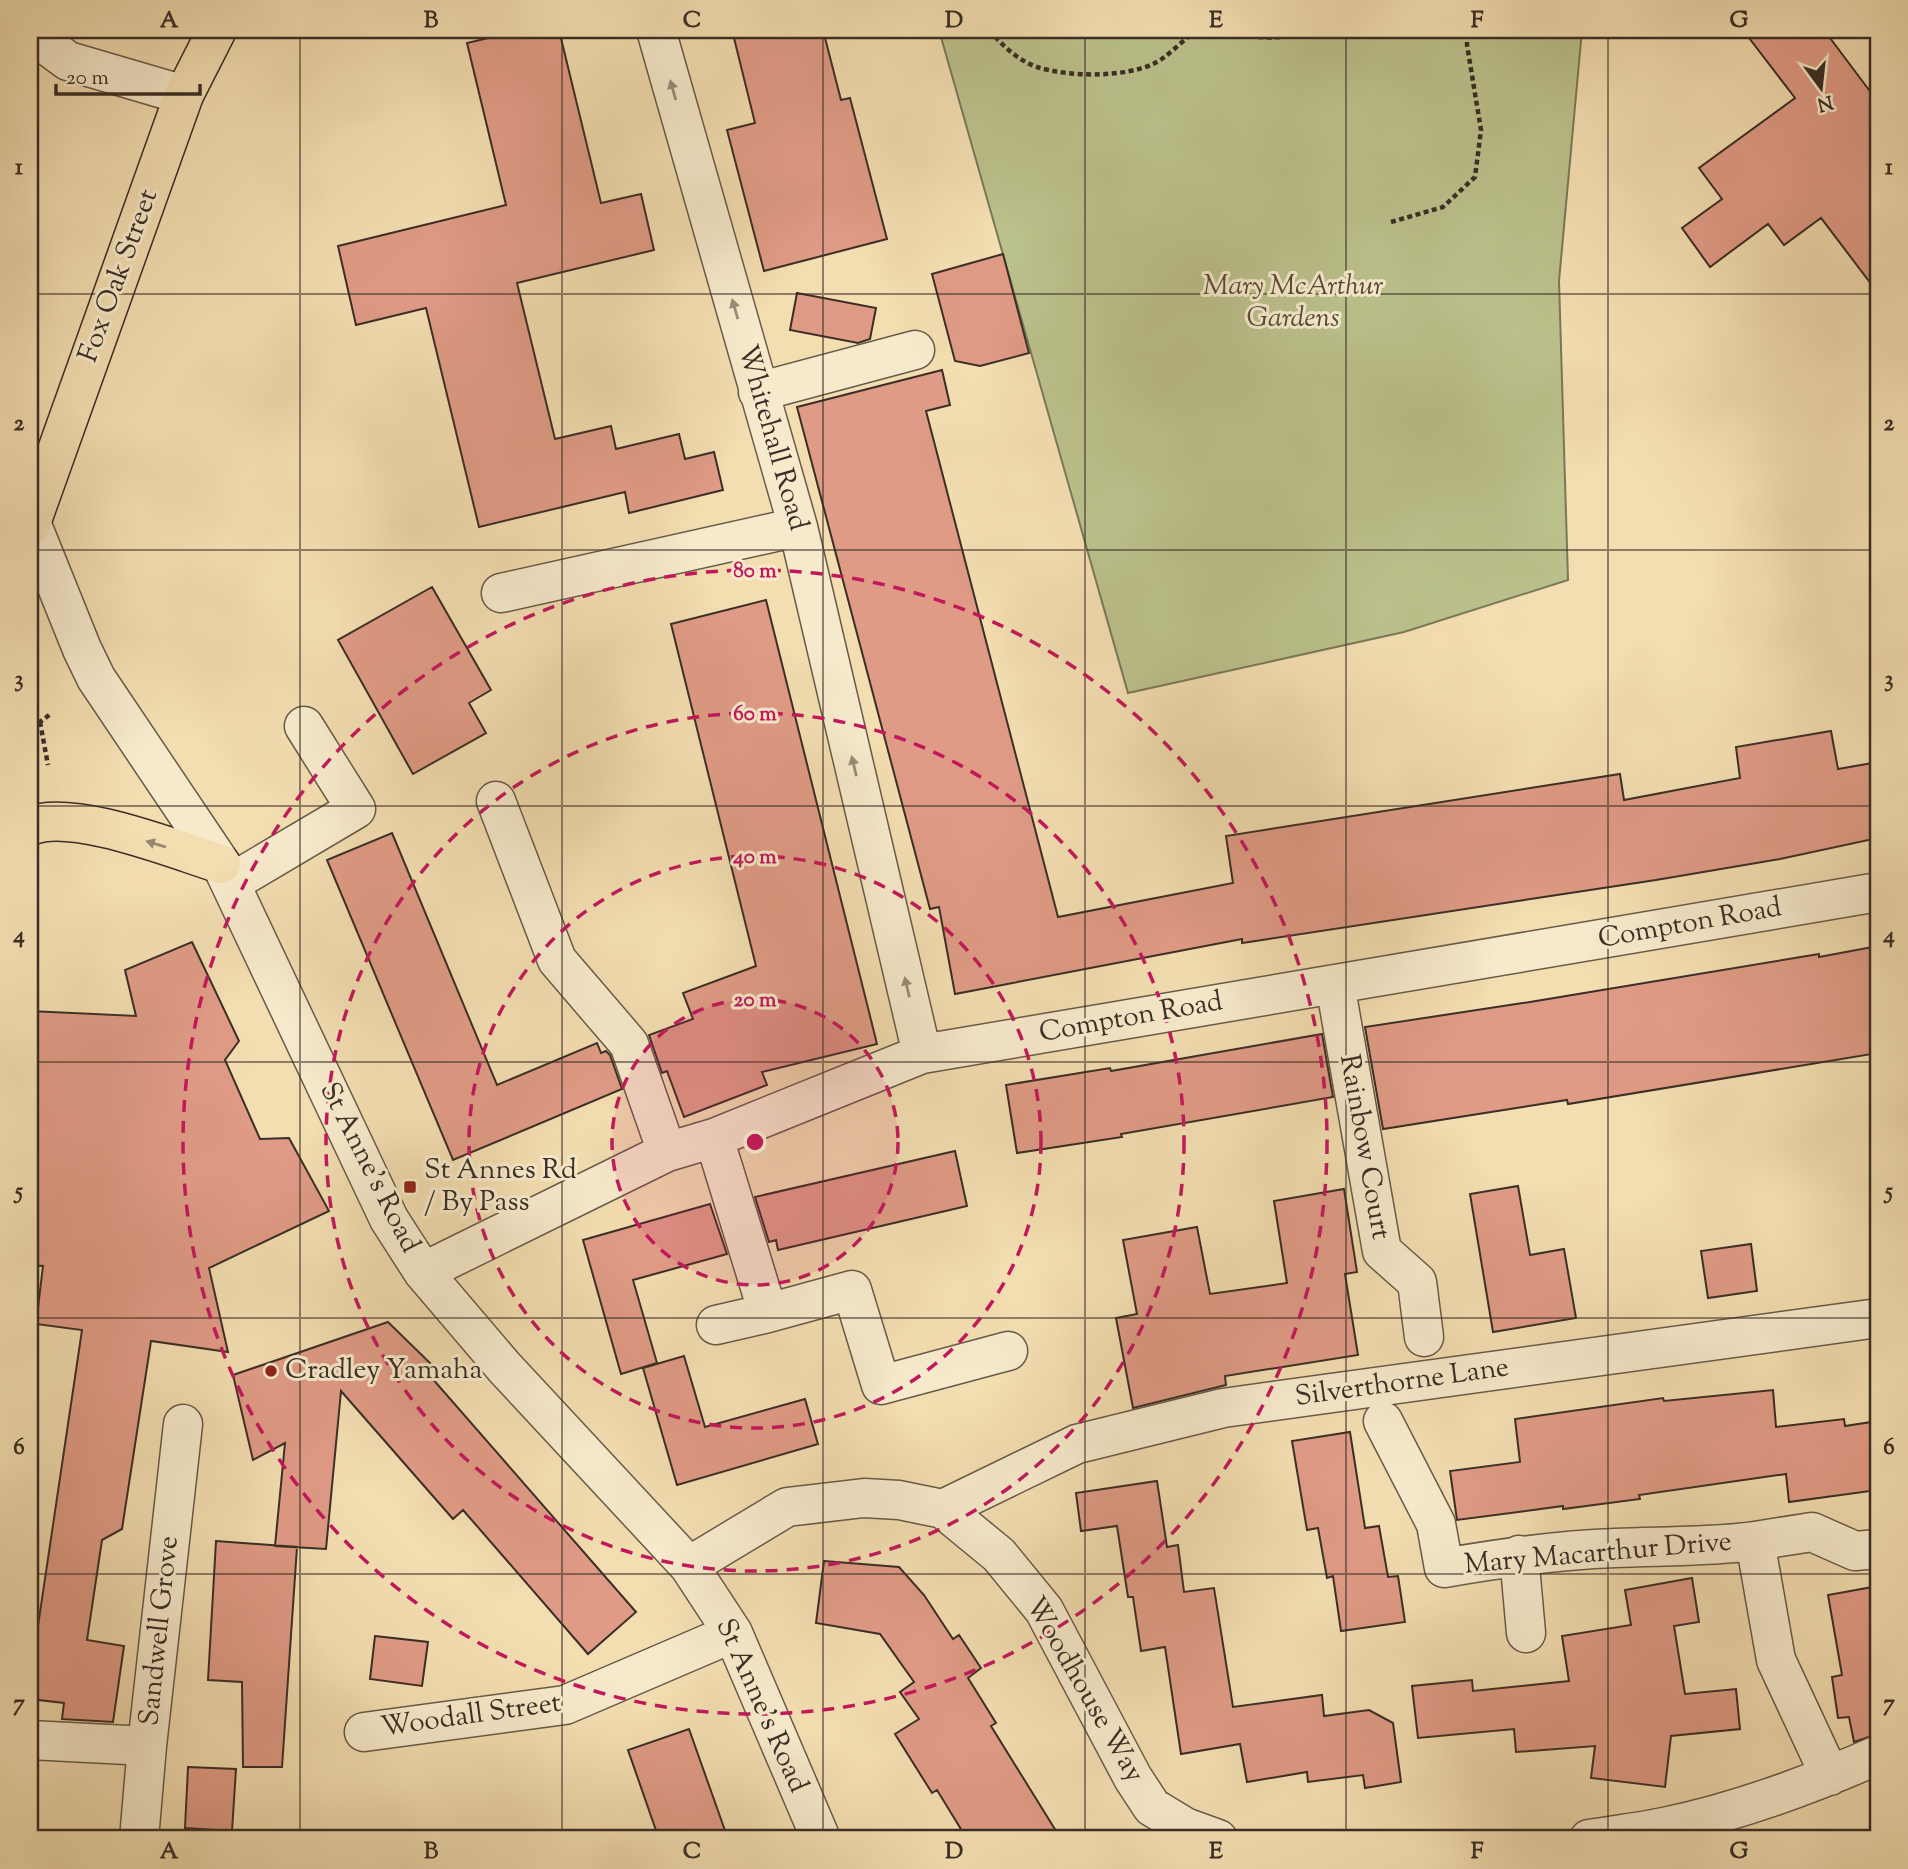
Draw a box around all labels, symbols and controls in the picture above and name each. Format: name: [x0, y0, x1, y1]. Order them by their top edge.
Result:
text: A: [160, 5, 179, 38]
text: B: [424, 5, 439, 38]
text: C: [683, 5, 701, 38]
text: D: [945, 5, 963, 38]
text: E: [1209, 5, 1223, 38]
text: F: [1471, 5, 1484, 38]
text: G: [1730, 5, 1749, 38]
scale bar: [56, 52, 200, 96]
north arrow: [1786, 52, 1856, 122]
text: 20 m: [66, 64, 109, 94]
one-way arrow: [667, 79, 678, 101]
text: N: [1814, 87, 1836, 117]
text: 1: [15, 152, 23, 185]
text: 1: [1885, 152, 1893, 185]
street label: Fox Oak Street: [69, 183, 169, 368]
park label: Mary McArthur Gardens: [1203, 267, 1383, 339]
one-way arrow: [729, 298, 739, 319]
street label: Whitehall Road: [726, 340, 818, 536]
text: 2: [14, 408, 25, 441]
text: 2: [1884, 408, 1895, 441]
text: 80 m: [733, 557, 777, 587]
text: 3: [14, 664, 24, 697]
text: 3: [1884, 664, 1894, 697]
text: 60 m: [733, 700, 777, 730]
one-way arrow: [849, 755, 860, 777]
one-way arrow: [146, 838, 167, 848]
text: 40 m: [732, 843, 777, 873]
street label: Compton Road: [1595, 888, 1785, 960]
text: 4: [12, 920, 25, 953]
text: 4: [1882, 920, 1895, 953]
one-way arrow: [901, 976, 912, 998]
street label: Compton Road: [1036, 982, 1226, 1054]
text: 20 m: [734, 986, 777, 1016]
street label: Rainbow Court: [1328, 1051, 1400, 1243]
street label: St Anne's Road: [309, 1076, 429, 1260]
centre of rings: [743, 1130, 767, 1154]
place label: St Annes Rd / By Pass: [424, 1151, 577, 1223]
text: 5: [13, 1176, 23, 1209]
text: 5: [1883, 1176, 1893, 1209]
marker: St Annes Rd / By Pass: [402, 1179, 418, 1195]
street label: Silverthorne Lane: [1293, 1348, 1511, 1418]
place label: Cradley Yamaha: [285, 1351, 483, 1391]
marker: Cradley Yamaha: [263, 1363, 279, 1379]
text: 6: [13, 1432, 25, 1465]
text: 6: [1883, 1432, 1895, 1465]
street label: Mary Macarthur Drive: [1463, 1522, 1733, 1586]
street label: Sandwell Grove: [130, 1534, 190, 1728]
street label: Woodhouse Way: [1015, 1590, 1153, 1790]
street label: St Anne's Road: [705, 1613, 817, 1800]
street label: Woodall Street: [378, 1683, 564, 1748]
text: 7: [13, 1688, 25, 1721]
text: 7: [1883, 1688, 1895, 1721]
text: A: [160, 1836, 179, 1869]
text: B: [424, 1836, 439, 1869]
text: C: [683, 1836, 701, 1869]
text: D: [945, 1836, 963, 1869]
text: E: [1209, 1836, 1223, 1869]
text: F: [1471, 1836, 1484, 1869]
text: G: [1730, 1836, 1749, 1869]

